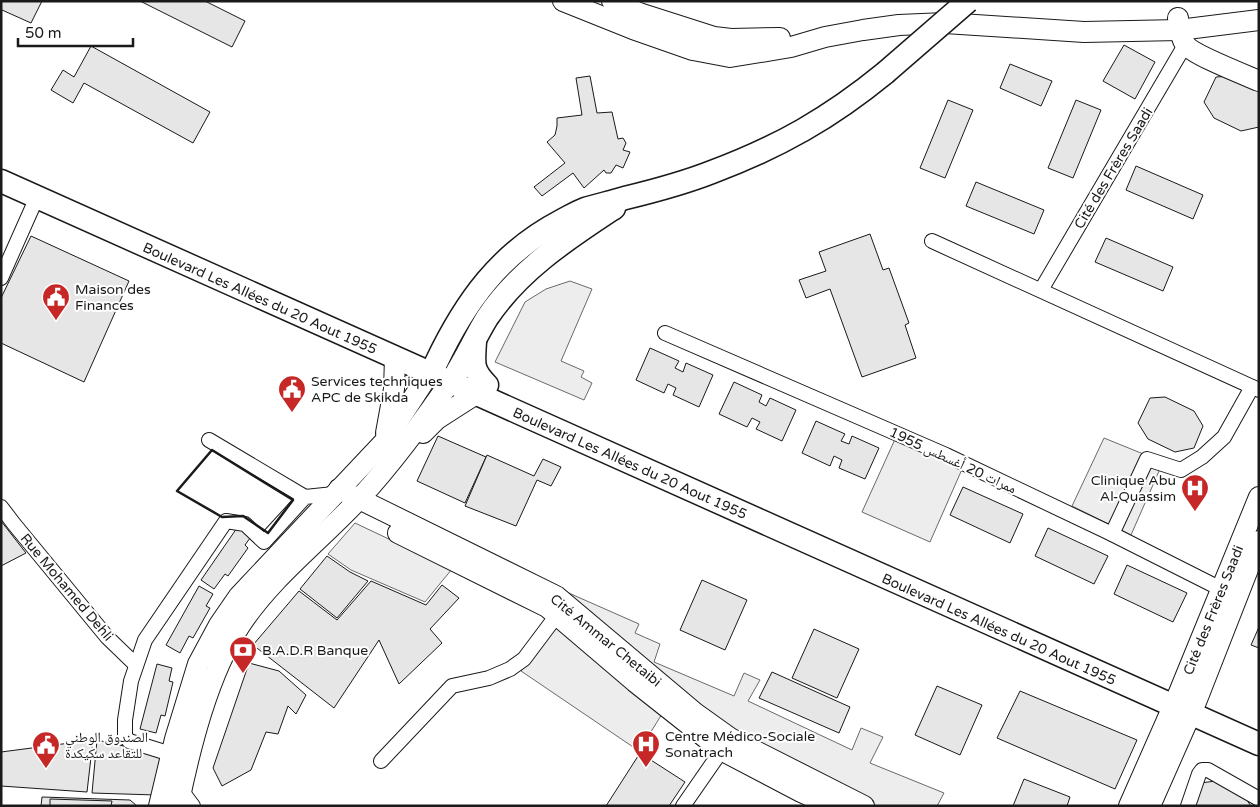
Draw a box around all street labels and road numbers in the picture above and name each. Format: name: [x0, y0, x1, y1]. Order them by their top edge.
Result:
street label: Cité des Frères Saadi: [1070, 105, 1156, 232]
street label: Boulevard Les Allées du 20 Aout 1955: [140, 239, 379, 358]
street label: Boulevard Les Allées du 20 Aout 1955: [510, 404, 749, 523]
street label: ممرات 20 أغسطس 1955: [886, 424, 1019, 497]
street label: Rue Mohamed Dehli: [17, 530, 117, 645]
street label: Cité des Frères Saadi: [1180, 543, 1247, 678]
street label: Boulevard Les Allées du 20 Aout 1955: [879, 570, 1118, 689]
street label: Cité Ammar Chetaibi: [547, 590, 665, 690]

